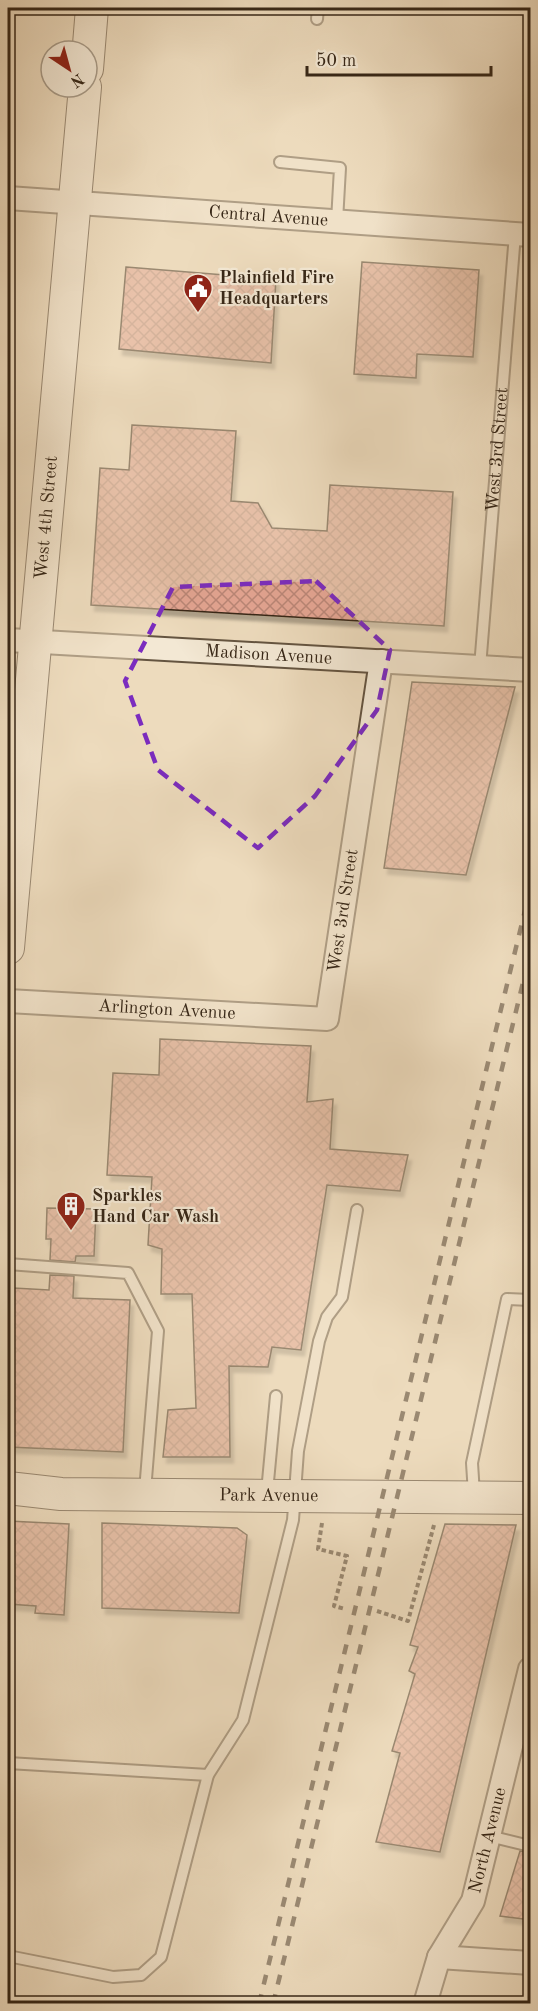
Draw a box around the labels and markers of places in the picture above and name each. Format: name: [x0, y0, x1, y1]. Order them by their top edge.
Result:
place label: Plainfield Fire Headquarters: [219, 269, 334, 308]
public building icon: Plainfield Fire Headquarters: [182, 272, 214, 314]
place label: Sparkles Hand Car Wash: [92, 1187, 219, 1226]
building icon: Sparkles Hand Car Wash: [55, 1190, 87, 1232]

